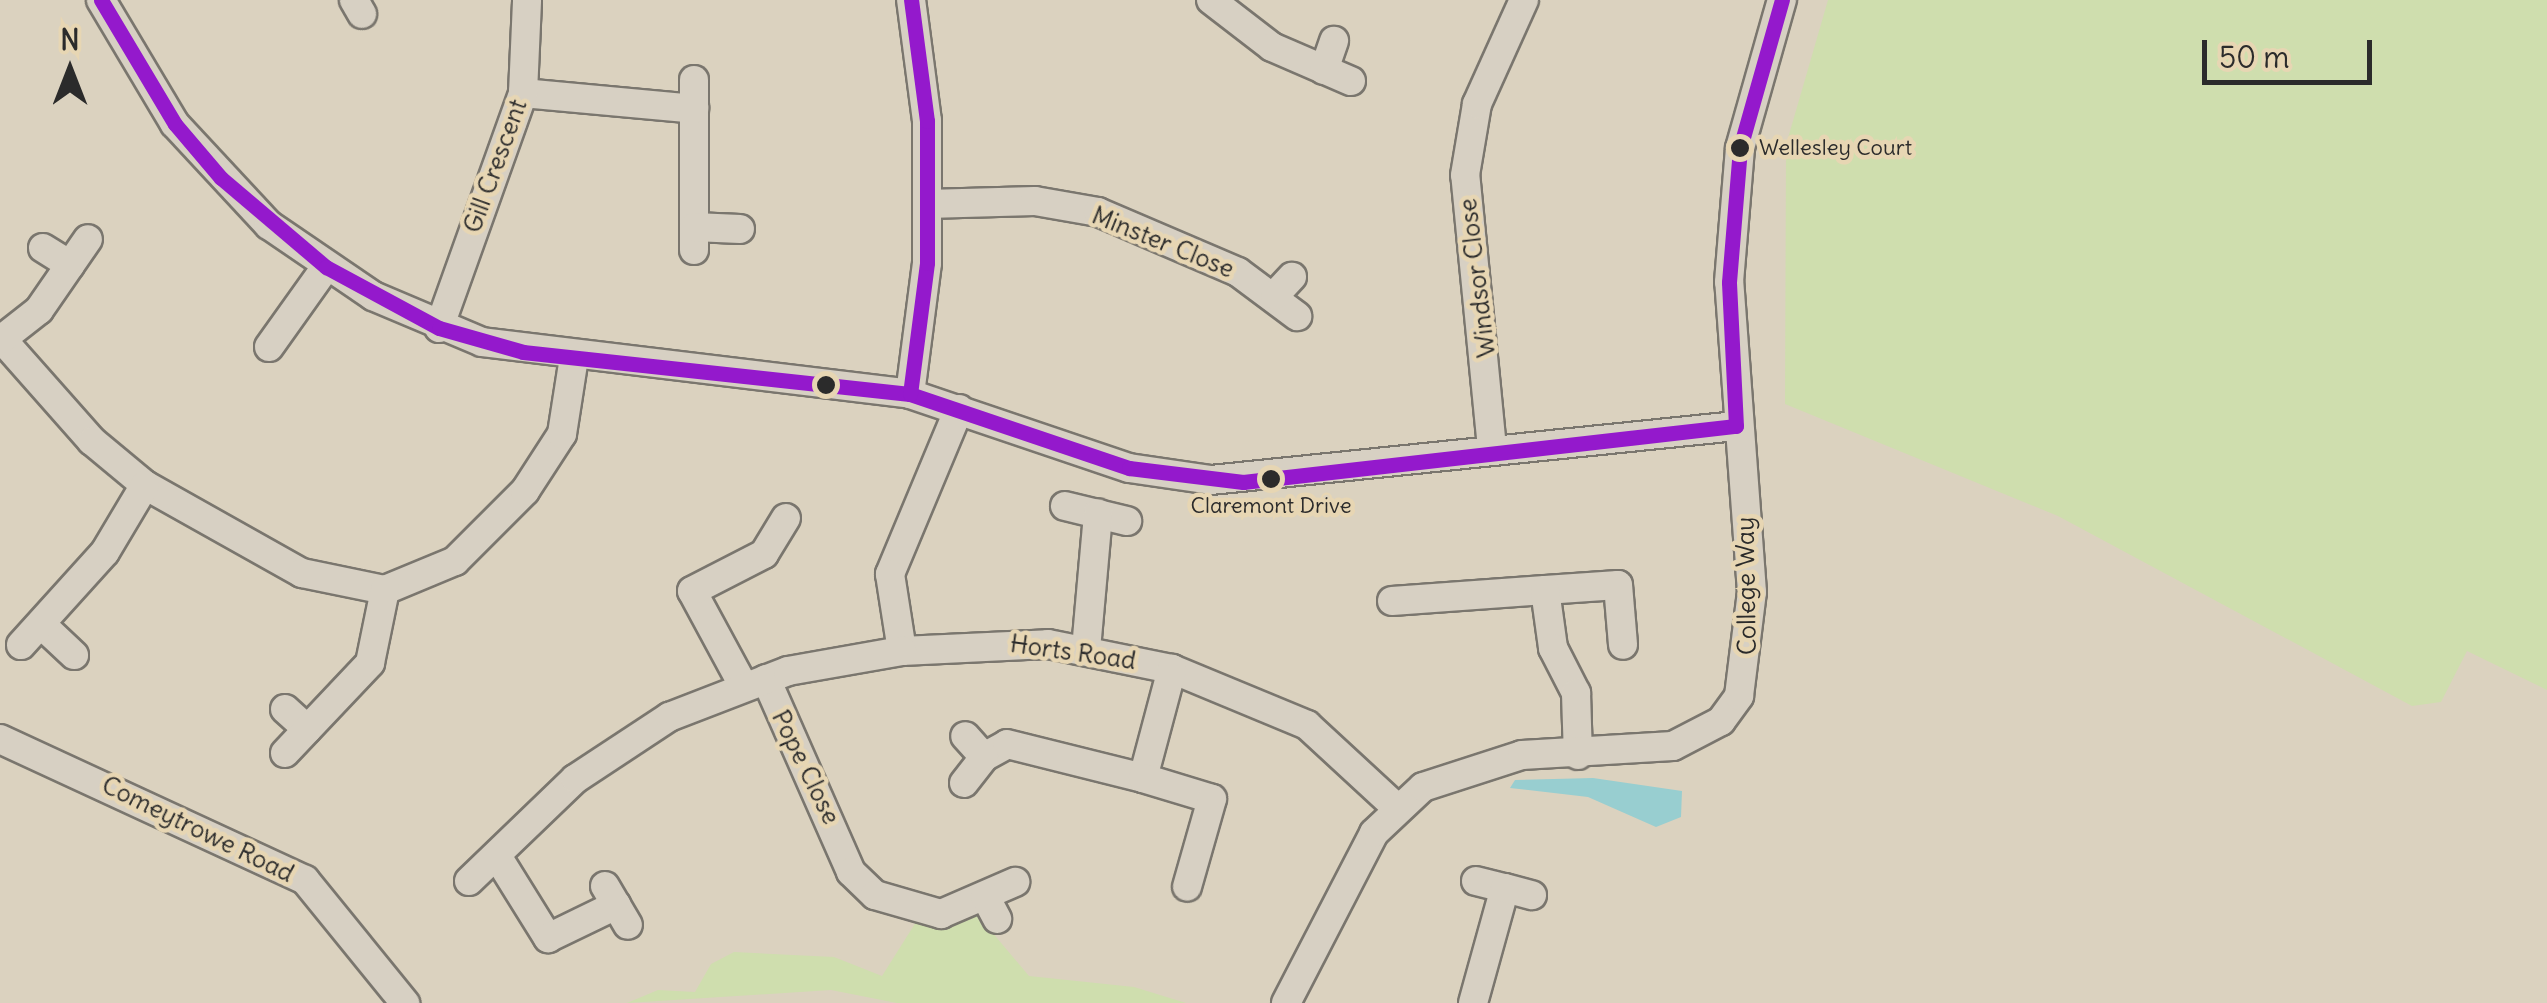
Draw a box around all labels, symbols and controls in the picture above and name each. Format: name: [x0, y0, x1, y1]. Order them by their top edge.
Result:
north arrow: [20, 20, 120, 120]
scale bar: [2207, 20, 2377, 82]
text: N: [60, 22, 80, 58]
text: 50 m: [2219, 38, 2289, 76]
street label: Gill Crescent: [457, 95, 533, 237]
place label: Wellesley Court: [1759, 135, 1912, 161]
marker: Wellesley Court: [1730, 138, 1750, 158]
street label: Windsor Close: [1452, 197, 1502, 359]
street label: Minster Close: [1088, 200, 1238, 284]
unlabelled marker: [816, 375, 836, 395]
marker: Claremont Drive: [1261, 469, 1281, 489]
place label: Claremont Drive: [1190, 493, 1352, 519]
street label: College Way: [1730, 516, 1762, 656]
street label: Horts Road: [1008, 628, 1138, 676]
street label: Pope Close: [766, 705, 846, 829]
street label: Comeytrowe Road: [97, 769, 299, 889]

